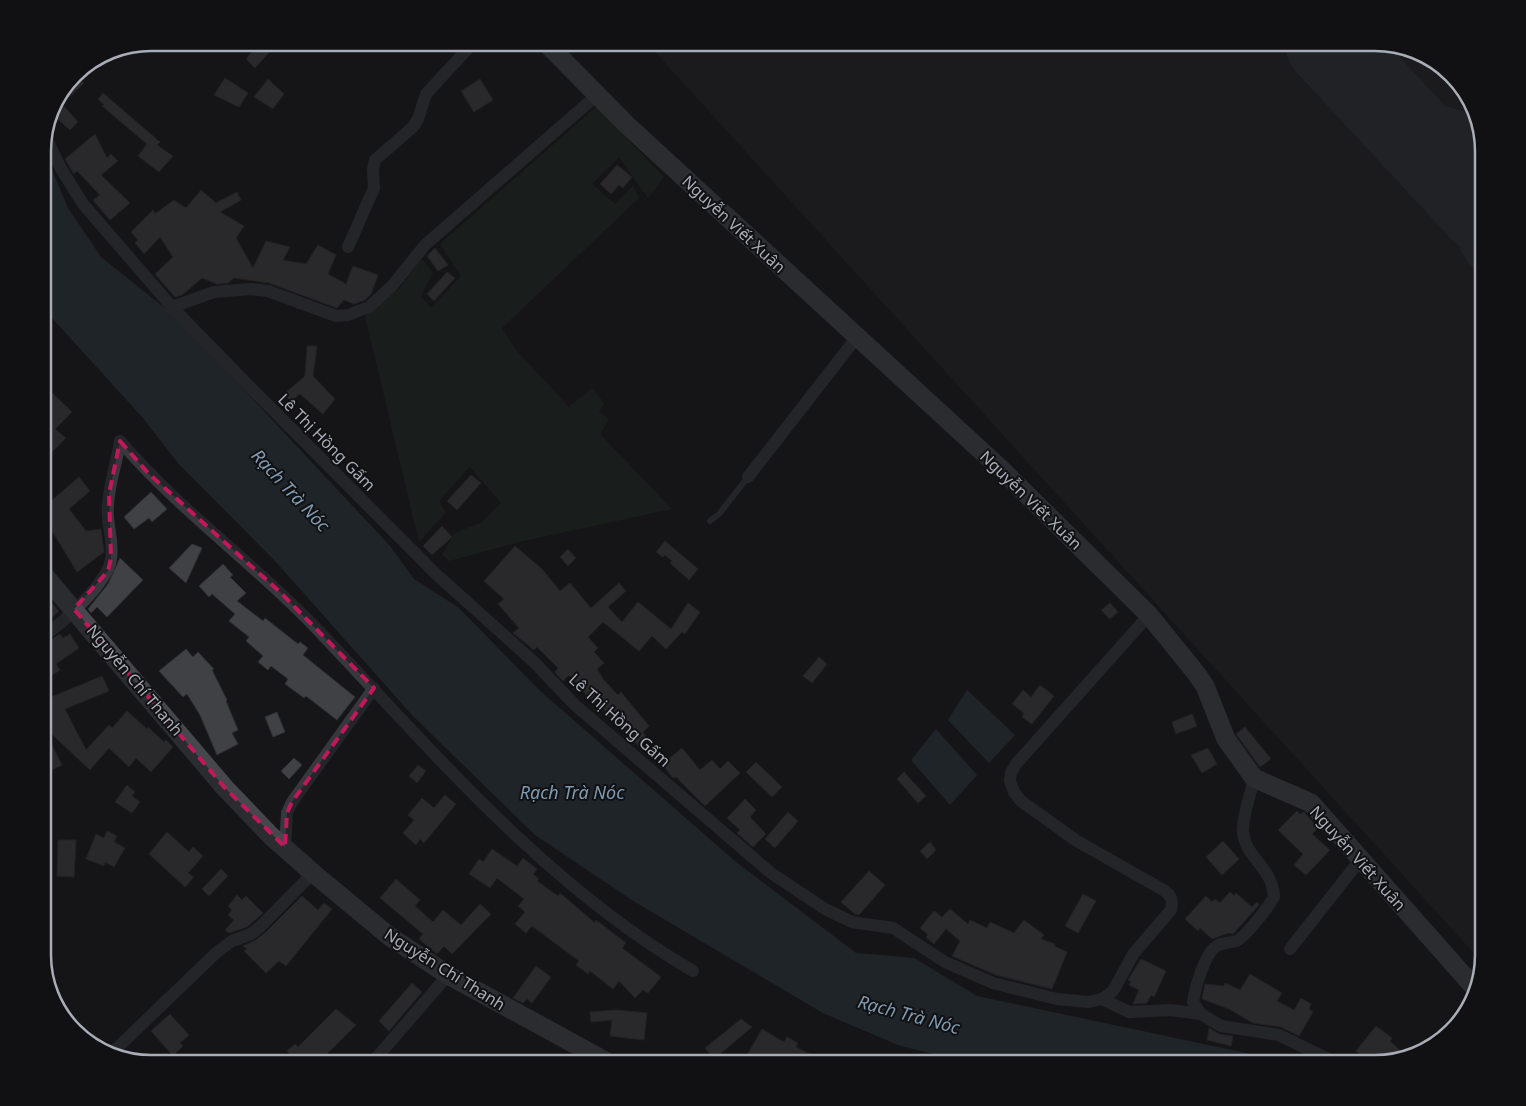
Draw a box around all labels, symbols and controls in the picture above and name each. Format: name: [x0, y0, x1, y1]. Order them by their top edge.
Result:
street label: Nguyễn Viết Xuân: [678, 170, 790, 278]
street label: Lê Thị Hồng Gấm: [273, 388, 381, 496]
water label: Rạch Trà Nóc: [247, 444, 336, 537]
street label: Nguyễn Viết Xuân: [975, 446, 1087, 554]
street label: Nguyễn Chí Thanh: [82, 620, 188, 740]
street label: Lê Thị Hồng Gấm: [564, 668, 676, 772]
water label: Rạch Trà Nóc: [520, 780, 625, 804]
street label: Nguyễn Viết Xuân: [1305, 801, 1411, 915]
street label: Nguyễn Chí Thanh: [380, 923, 510, 1015]
water label: Rạch Trà Nóc: [855, 989, 963, 1039]

